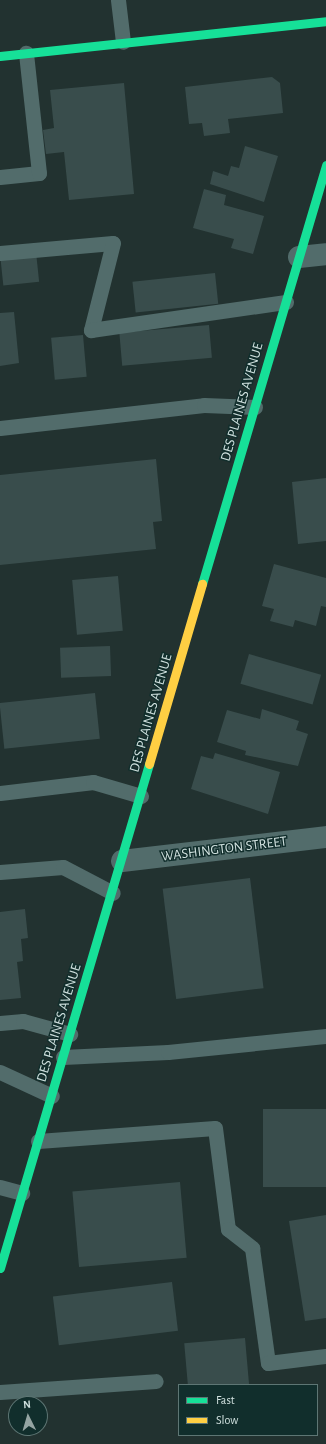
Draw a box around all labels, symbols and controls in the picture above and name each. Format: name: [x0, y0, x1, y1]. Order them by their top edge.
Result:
street label: DES PLAINES AVENUE: [217, 341, 267, 463]
street label: DES PLAINES AVENUE: [126, 652, 176, 774]
street label: WASHINGTON STREET: [160, 833, 288, 865]
street label: DES PLAINES AVENUE: [33, 962, 85, 1084]
legend: [178, 1384, 318, 1436]
text: Fast: [216, 1394, 235, 1406]
north arrow: [8, 1396, 48, 1436]
text: N: [23, 1399, 31, 1410]
text: Slow: [216, 1414, 238, 1426]

